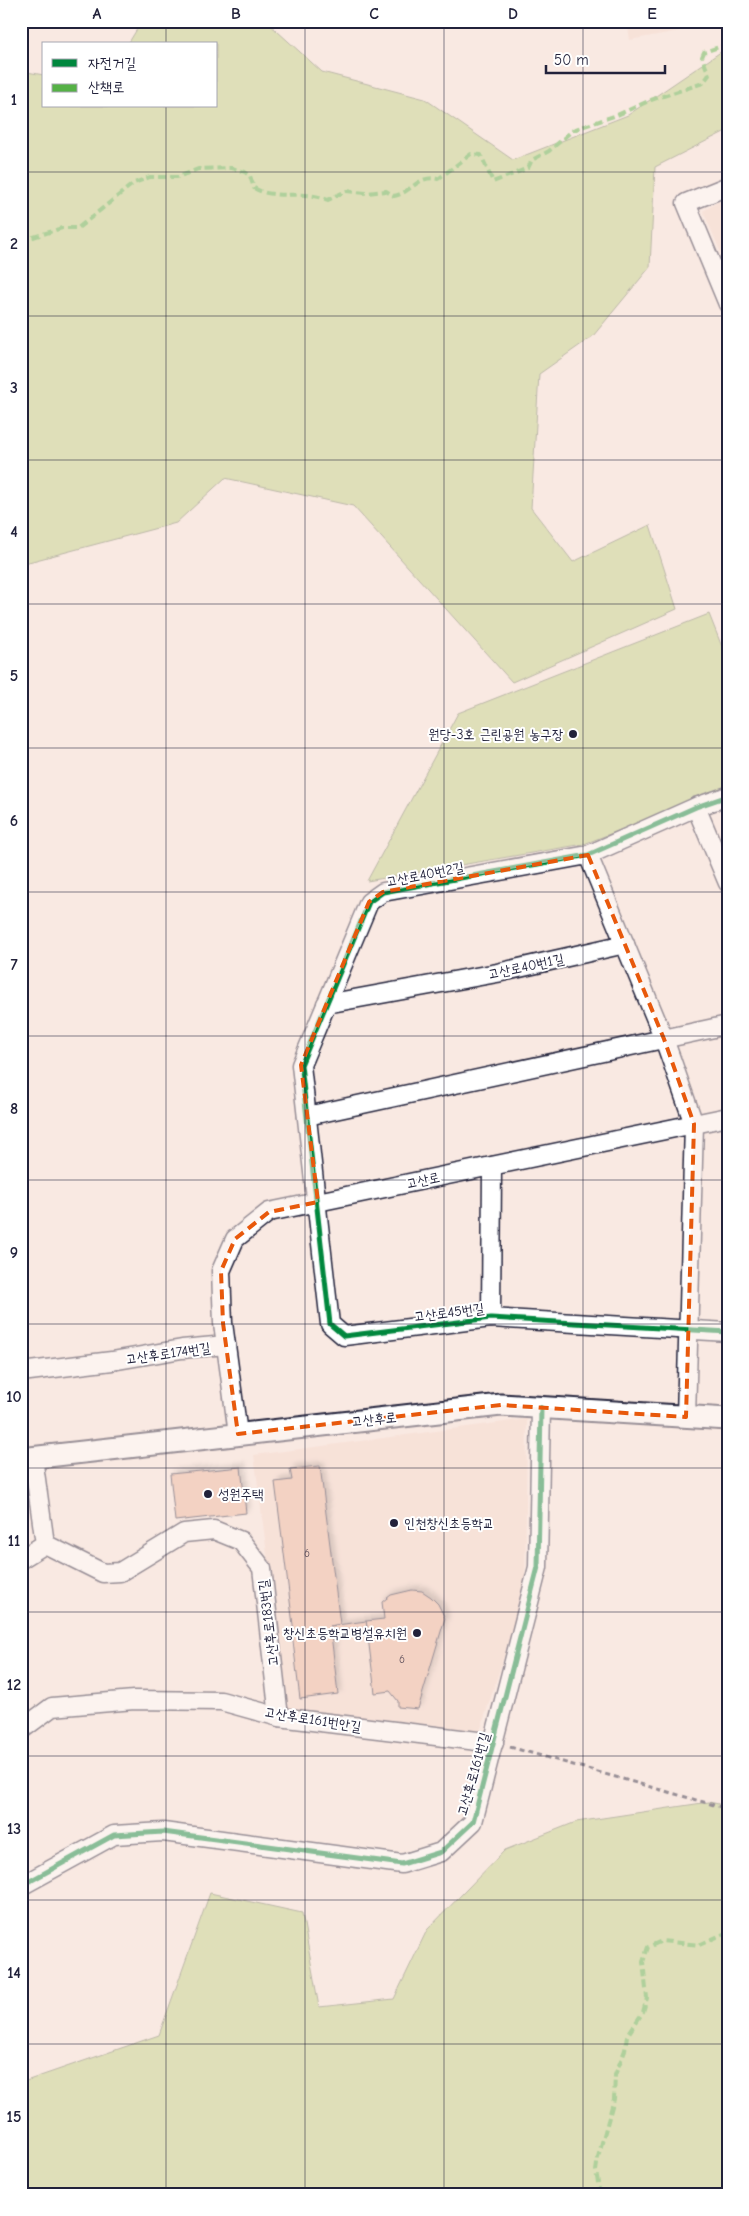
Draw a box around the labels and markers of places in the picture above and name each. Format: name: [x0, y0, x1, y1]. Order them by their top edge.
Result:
place label: 원당-3호 근린공원 농구장: [428, 726, 564, 743]
marker: 원당-3호 근린공원 농구장: [567, 728, 579, 740]
place label: 성원주택: [218, 1486, 263, 1503]
marker: 성원주택: [202, 1488, 214, 1500]
place label: 인천창신초등학교: [404, 1515, 494, 1532]
marker: 인천창신초등학교: [388, 1517, 400, 1529]
place label: 창신초등학교병설유치원: [283, 1625, 407, 1642]
marker: 창신초등학교병설유치원: [411, 1627, 423, 1639]

